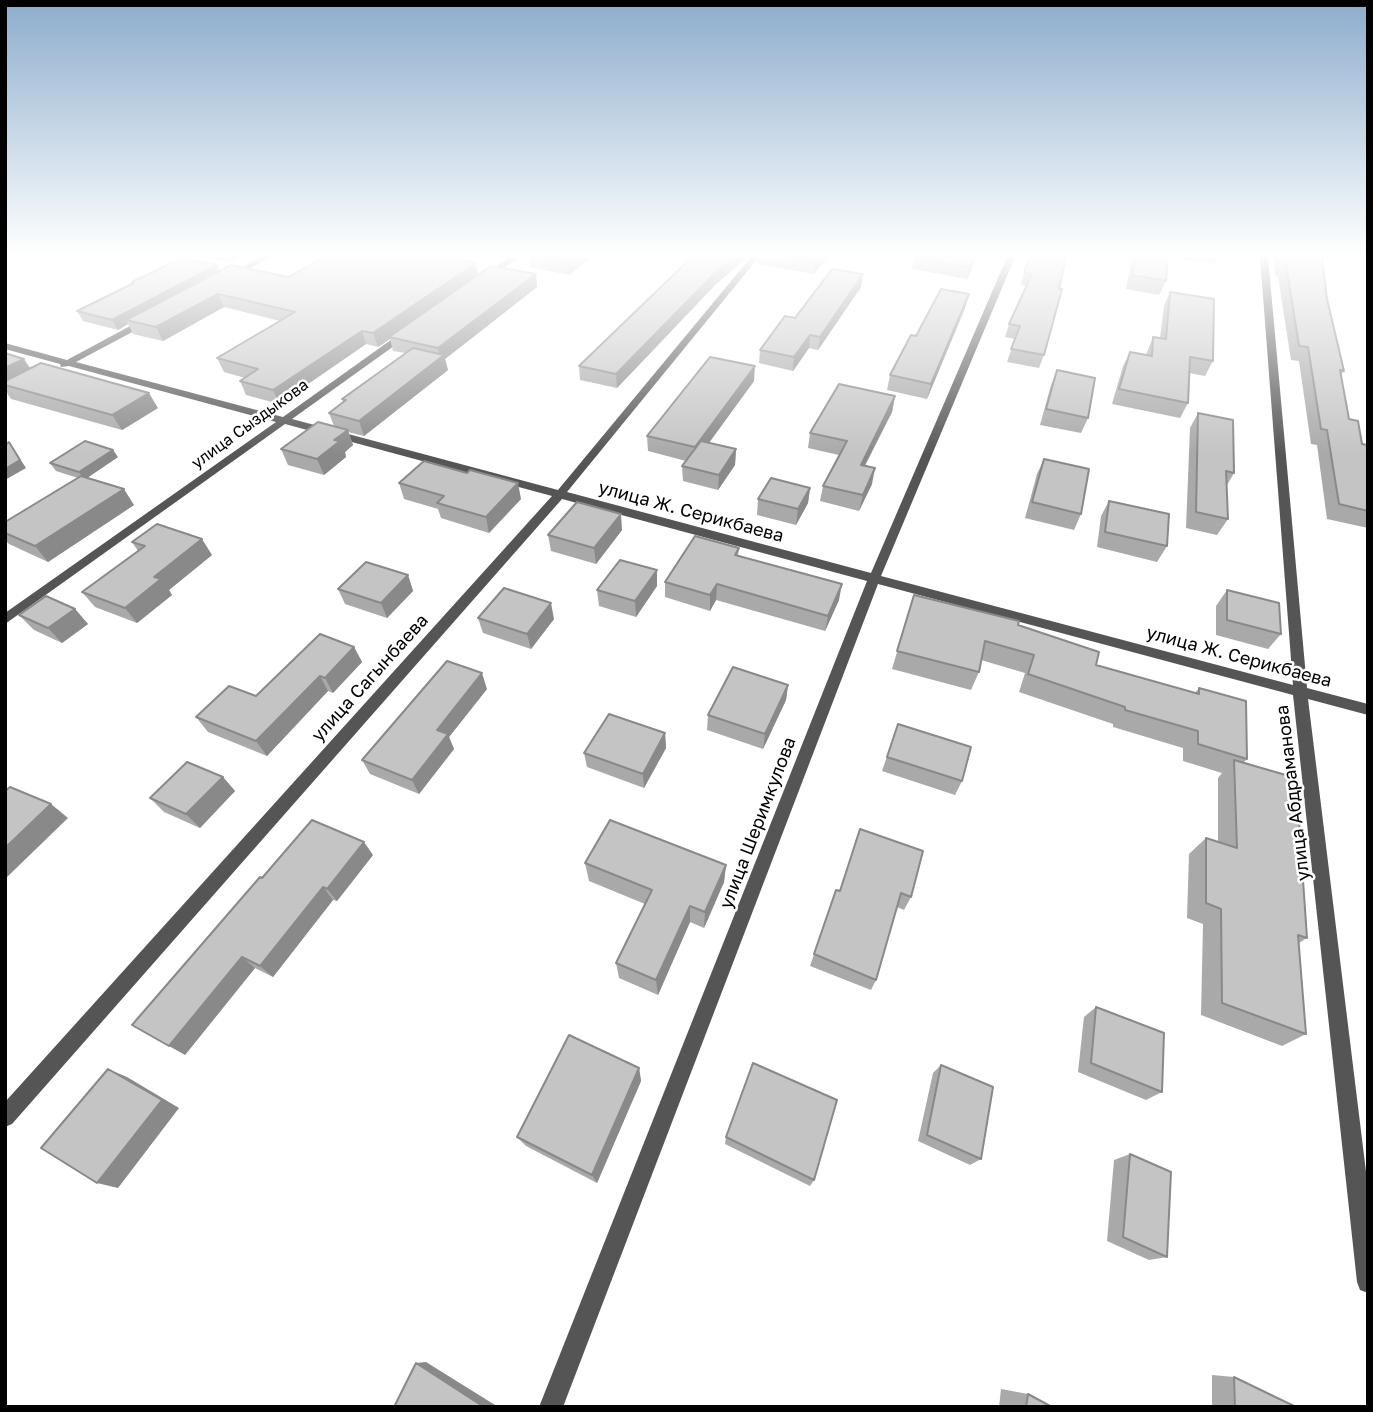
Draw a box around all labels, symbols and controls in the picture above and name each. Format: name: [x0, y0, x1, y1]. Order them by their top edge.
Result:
street label: улица Сыздыкова: [188, 375, 312, 473]
street label: улица Ж. Серикбаева: [596, 477, 786, 547]
street label: улица Сагынбаева: [307, 610, 433, 746]
street label: улица Ж. Серикбаева: [1144, 622, 1334, 692]
street label: улица Абдраманова: [1271, 704, 1315, 882]
street label: улица Шеримкулова: [715, 734, 801, 912]

